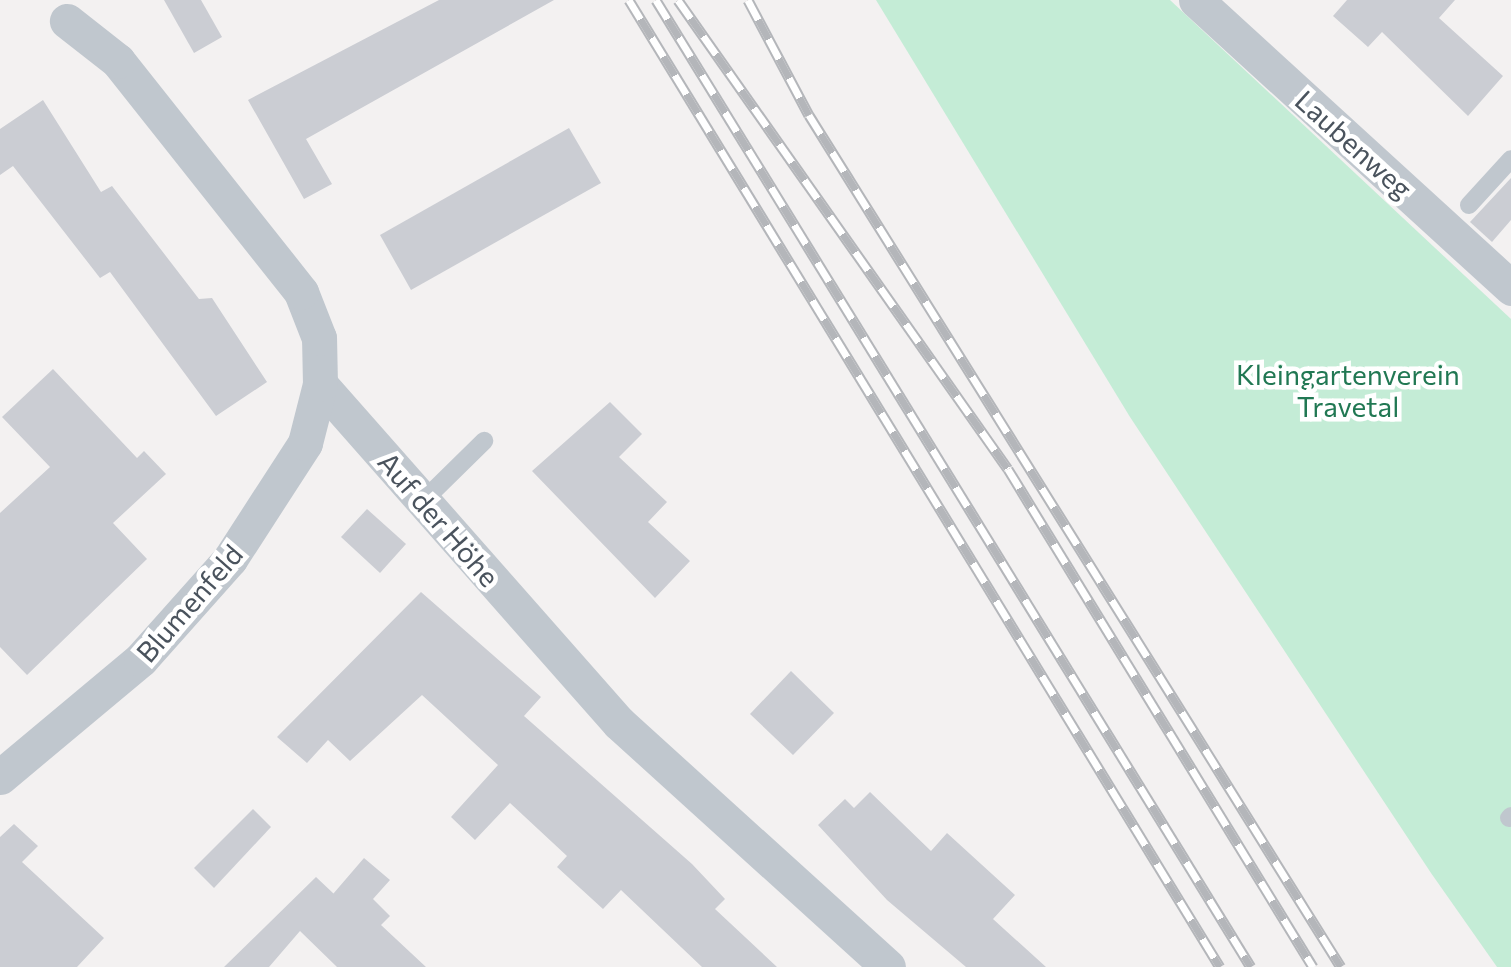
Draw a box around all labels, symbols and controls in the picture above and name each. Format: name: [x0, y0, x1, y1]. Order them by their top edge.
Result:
street label: Laubenweg: [1289, 83, 1419, 205]
park label: Kleingartenverein Travetal: [1236, 357, 1460, 423]
street label: Auf der Höhe: [372, 445, 506, 593]
street label: Blumenfeld: [129, 537, 249, 669]

